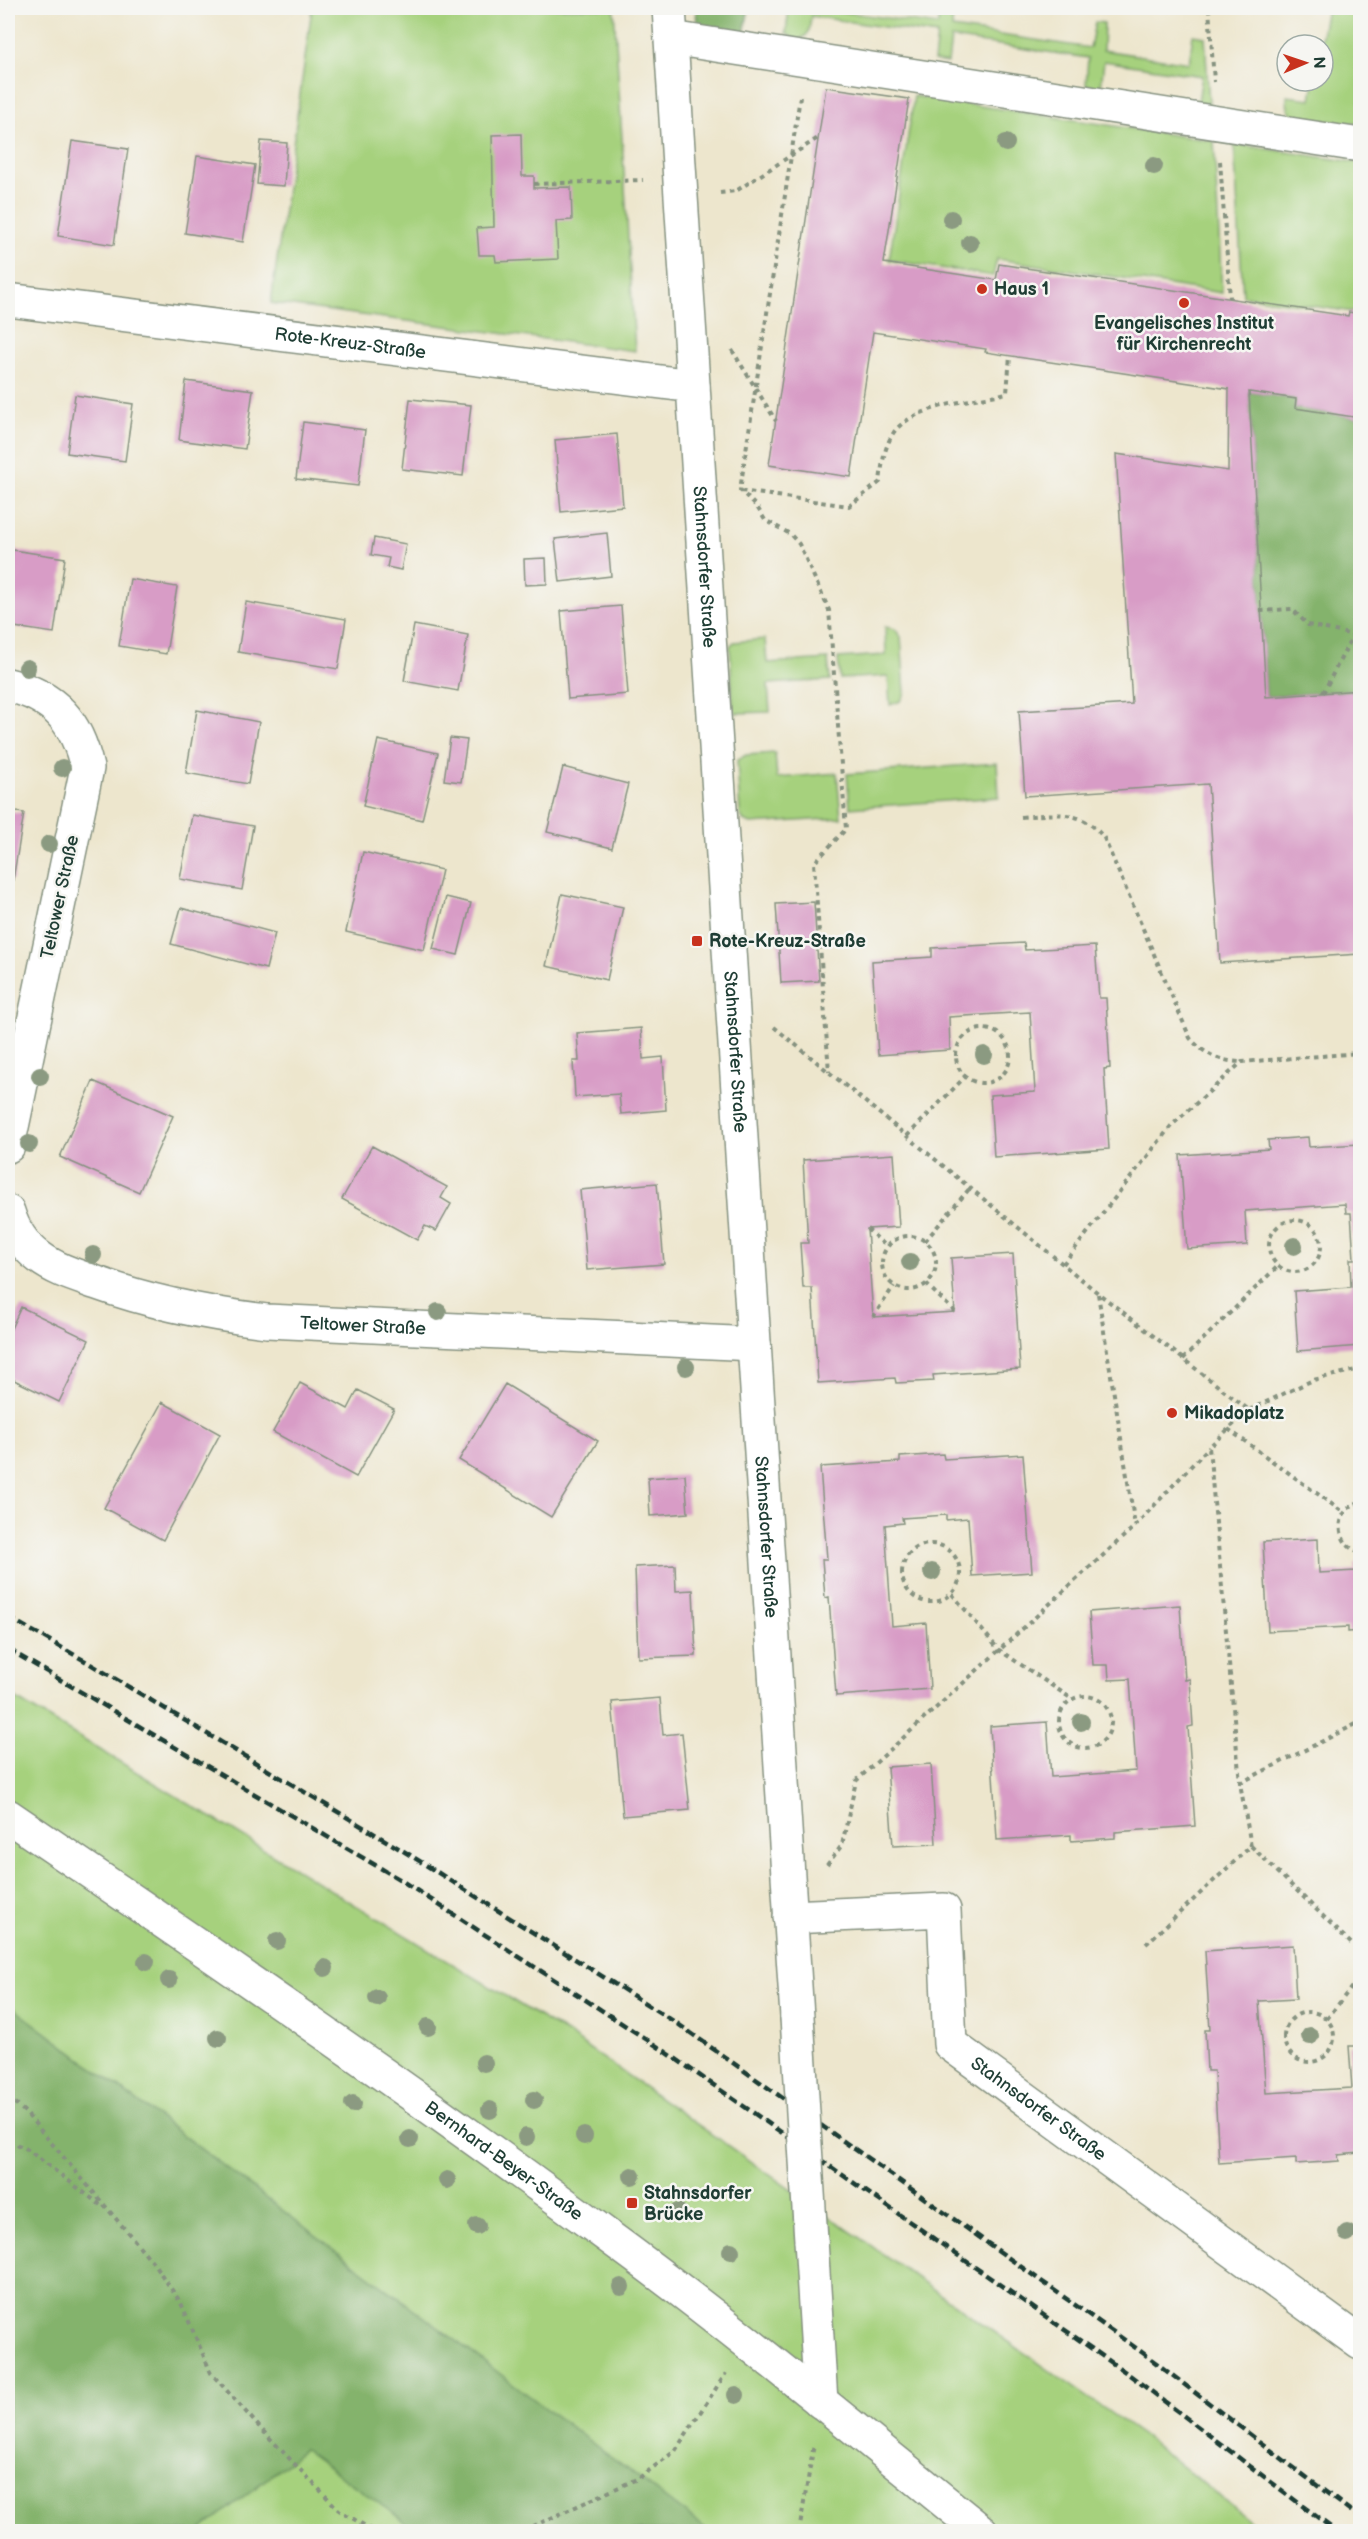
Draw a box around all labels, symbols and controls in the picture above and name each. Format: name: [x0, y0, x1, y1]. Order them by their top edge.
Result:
north arrow: [1275, 33, 1335, 93]
text: N: [1309, 56, 1328, 69]
place label: Haus 1: [994, 279, 1049, 300]
marker: Haus 1: [975, 282, 989, 296]
marker: Evangelisches Institut für Kirchenrecht: [1177, 296, 1191, 310]
place label: Evangelisches Institut für Kirchenrecht: [1094, 313, 1274, 355]
street label: Rote-Kreuz-Straße: [273, 323, 427, 363]
street label: Stahnsdorfer Straße: [689, 485, 720, 649]
street label: Teltower Straße: [37, 833, 83, 961]
place label: Rote-Kreuz-Straße: [709, 931, 866, 952]
marker: Rote-Kreuz-Straße: [690, 934, 704, 948]
street label: Stahnsdorfer Straße: [720, 970, 751, 1134]
street label: Teltower Straße: [300, 1312, 427, 1339]
place label: Mikadoplatz: [1184, 1403, 1284, 1424]
marker: Mikadoplatz: [1165, 1406, 1179, 1420]
street label: Stahnsdorfer Straße: [751, 1455, 782, 1619]
street label: Stahnsdorfer Straße: [967, 2052, 1111, 2165]
street label: Bernhard-Beyer-Straße: [421, 2097, 587, 2225]
place label: Stahnsdorfer Brücke: [644, 2183, 752, 2225]
marker: Stahnsdorfer Brücke: [625, 2196, 639, 2210]

